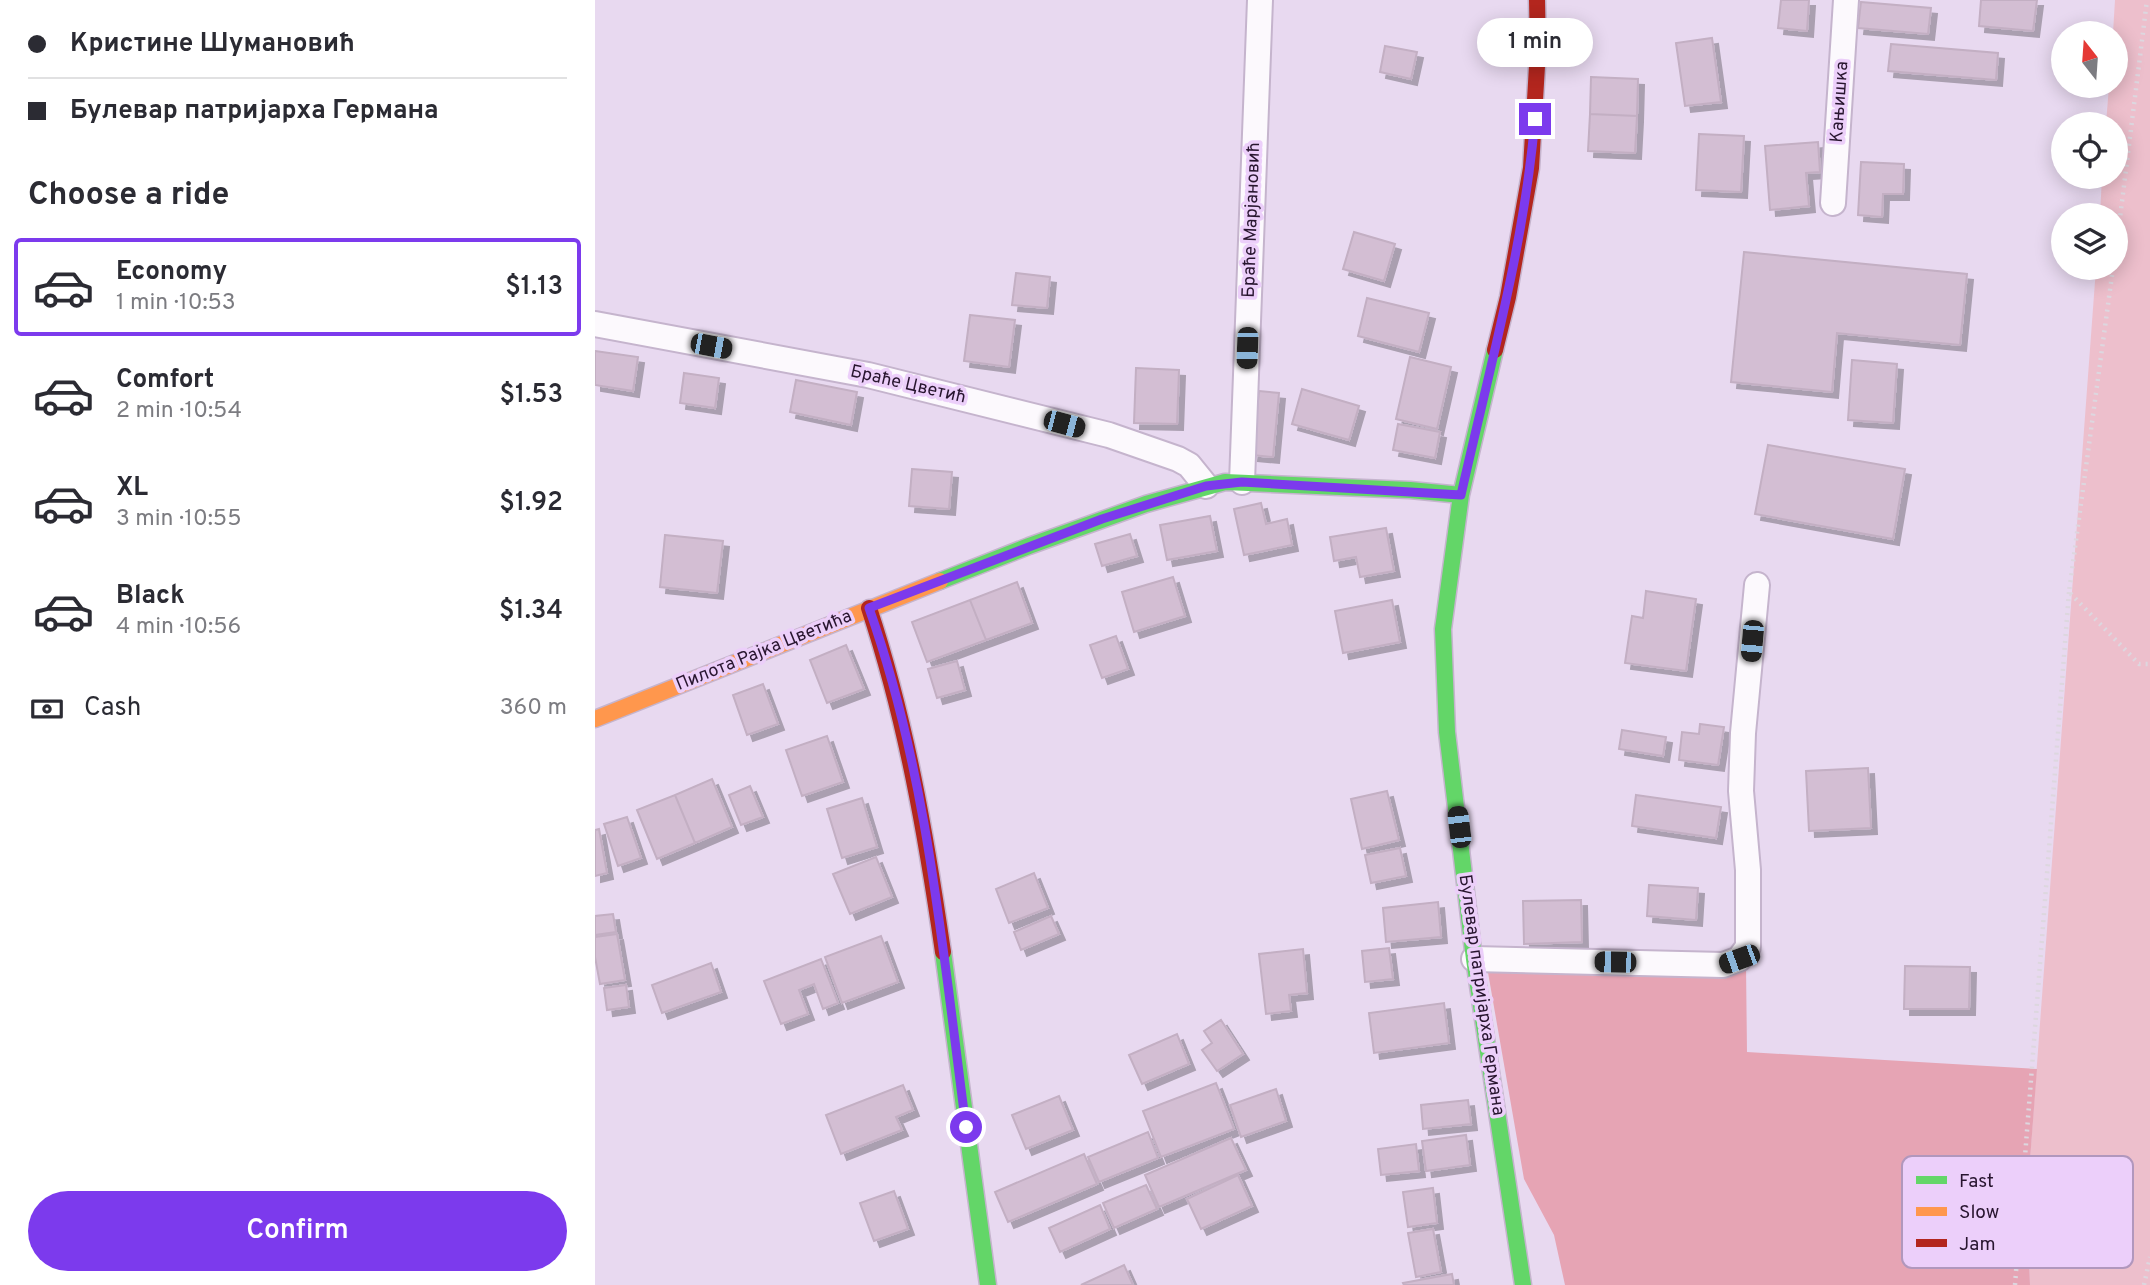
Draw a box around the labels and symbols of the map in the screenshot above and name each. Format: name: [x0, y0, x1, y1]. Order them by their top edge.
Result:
callout: 1 min: [1477, 18, 1593, 66]
north arrow: [2051, 21, 2128, 98]
street label: Кањишка: [1826, 60, 1854, 144]
route end: [1519, 103, 1551, 135]
street label: Браће Марјановић: [1238, 142, 1266, 298]
car: [1236, 327, 1259, 369]
car: [689, 332, 734, 360]
street label: Браће Цветић: [848, 360, 968, 410]
car: [1041, 408, 1088, 440]
street label: Пилота Рајка Цветића: [673, 605, 855, 697]
car: [1740, 619, 1765, 663]
car: [1447, 805, 1472, 849]
street label: Булевар патријарха Германа: [1453, 873, 1509, 1117]
car: [1716, 942, 1763, 976]
car: [1594, 951, 1637, 973]
route start: [950, 1111, 982, 1143]
legend: [1902, 1156, 2133, 1268]
text: Fast: [1959, 1170, 1994, 1194]
text: Slow: [1959, 1201, 1999, 1225]
text: Jam: [1959, 1233, 1996, 1257]

